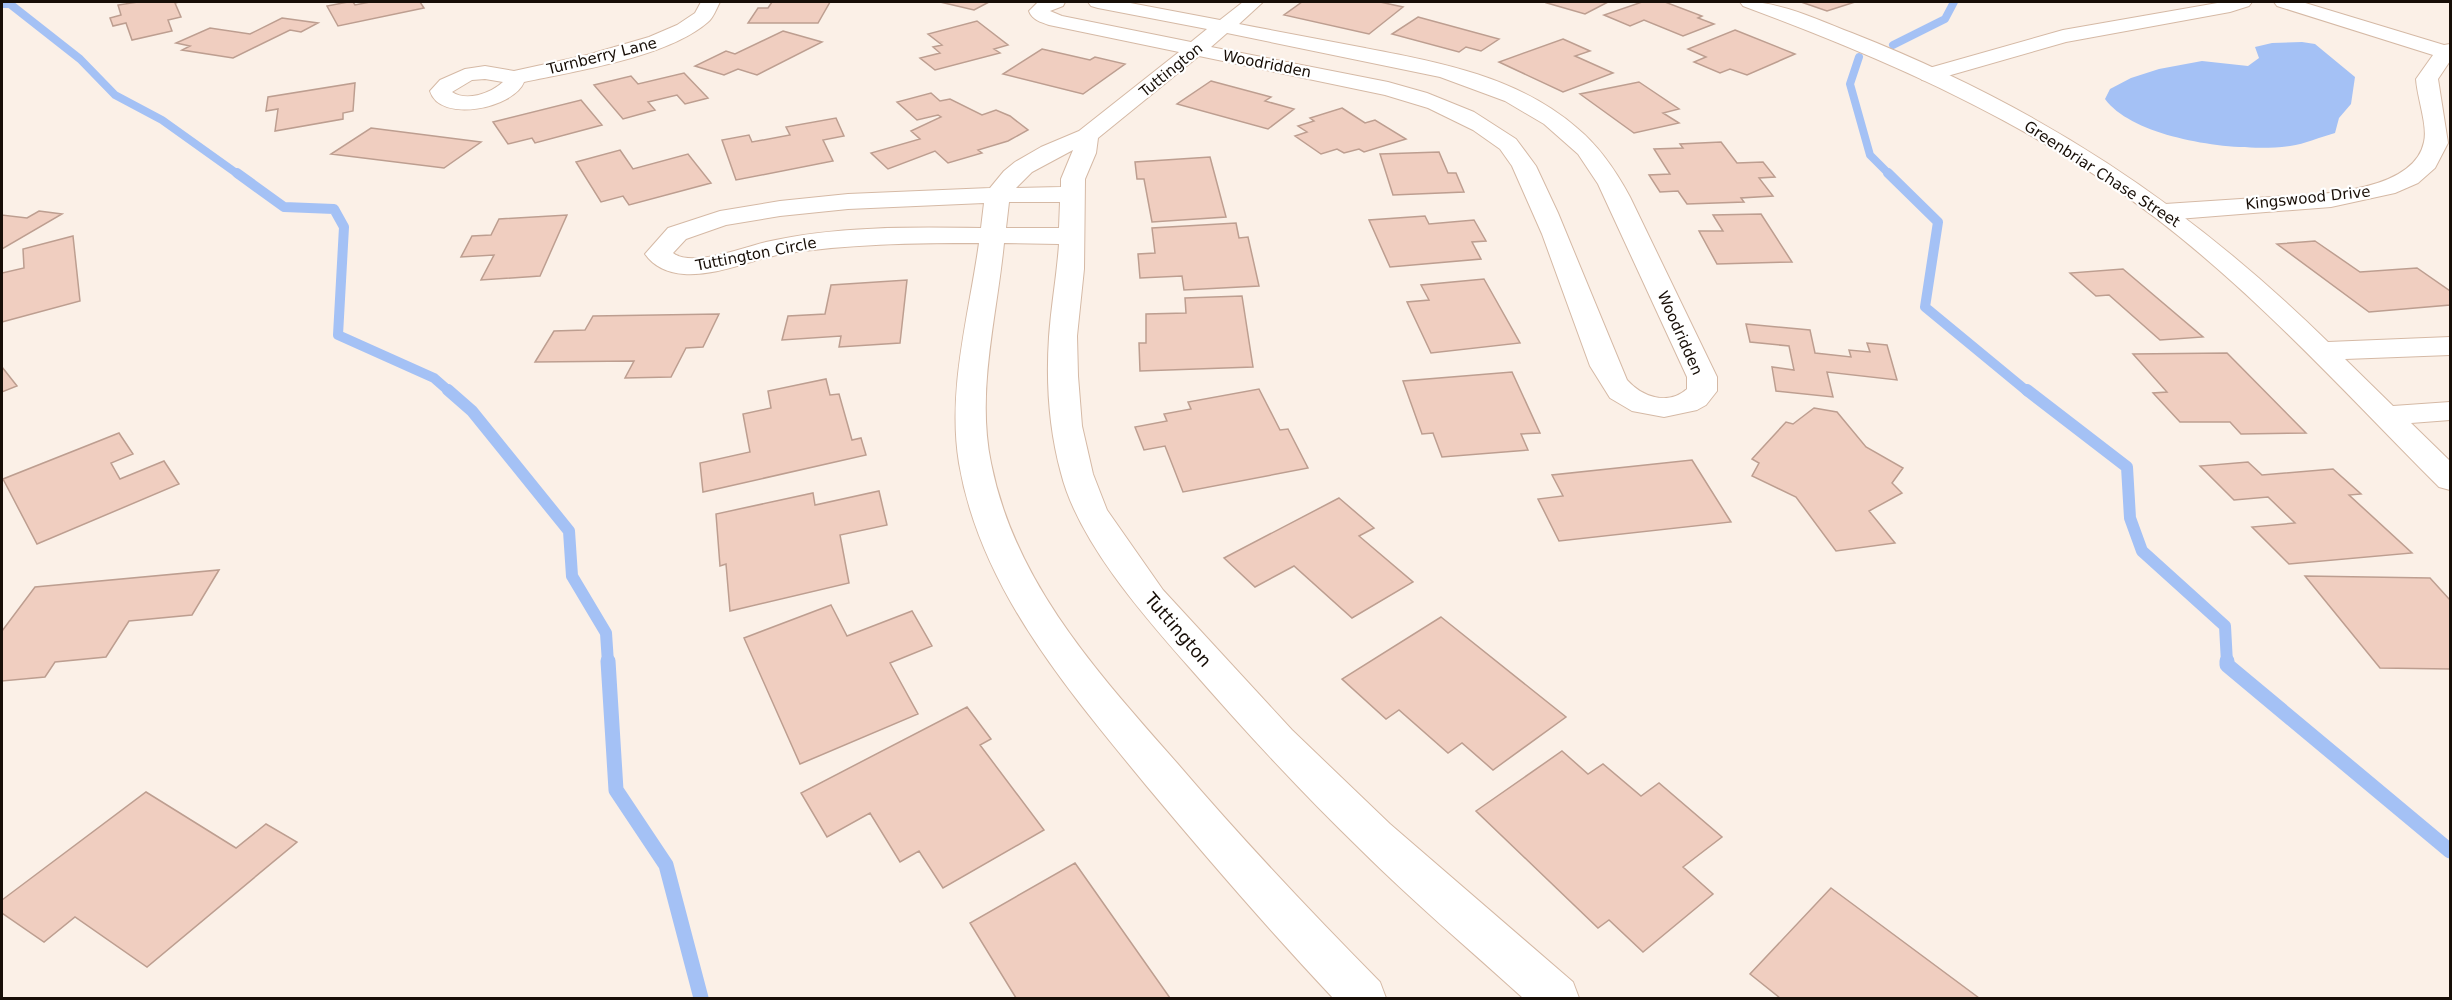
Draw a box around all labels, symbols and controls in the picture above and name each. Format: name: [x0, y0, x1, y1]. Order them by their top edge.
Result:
street label: Turnberry Lane: [544, 34, 659, 79]
street label: Tuttington: [1135, 39, 1206, 102]
street label: Woodridden: [1221, 47, 1313, 81]
street label: Greenbriar Chase Street: [2021, 117, 2183, 231]
street label: Kingswood Drive: [2245, 182, 2371, 214]
street label: Tuttington Circle: [693, 233, 818, 275]
street label: Woodridden: [1653, 288, 1707, 378]
street label: Tuttington: [1140, 588, 1216, 671]

